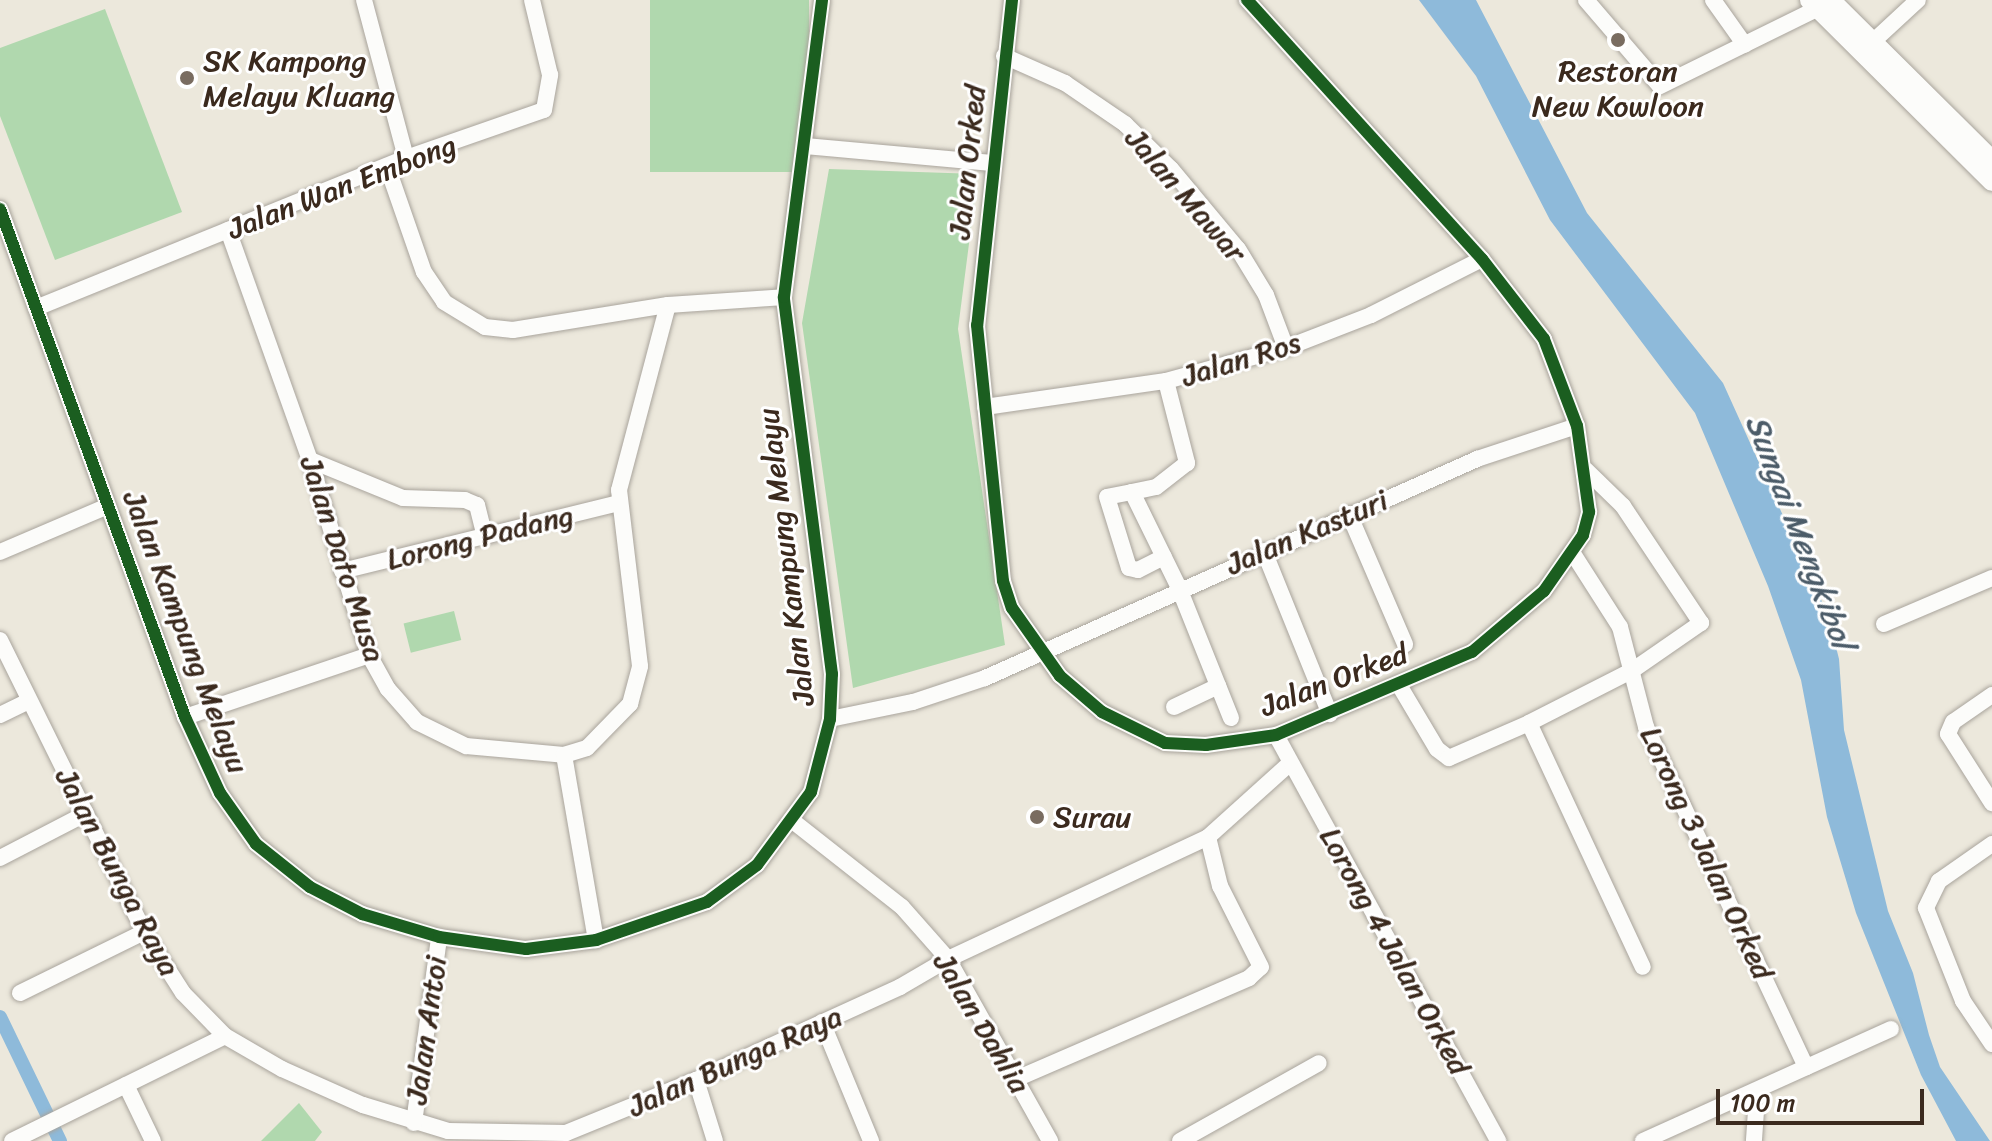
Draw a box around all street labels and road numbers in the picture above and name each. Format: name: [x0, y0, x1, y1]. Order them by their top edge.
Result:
street label: Jalan Orked: [941, 83, 993, 241]
street label: Jalan Mawar: [1119, 121, 1253, 269]
street label: Jalan Wan Embong: [223, 127, 461, 247]
street label: Jalan Ros: [1176, 324, 1306, 394]
street label: Jalan Kampung Melayu: [750, 406, 822, 708]
street label: Jalan Dato Musa: [293, 451, 393, 667]
street label: Jalan Kasturi: [1220, 482, 1394, 582]
street label: Jalan Kampung Melayu: [116, 486, 256, 778]
street label: Lorong Padang: [383, 496, 577, 578]
street label: Jalan Orked: [1255, 635, 1413, 725]
street label: Lorong 3 Jalan Orked: [1632, 720, 1782, 986]
street label: Jalan Bunga Raya: [48, 762, 188, 982]
street label: Lorong 4 Jalan Orked: [1312, 821, 1478, 1081]
street label: Jalan Dahlia: [926, 946, 1038, 1100]
street label: Jalan Antoi: [398, 954, 454, 1106]
street label: Jalan Bunga Raya: [623, 998, 847, 1124]

